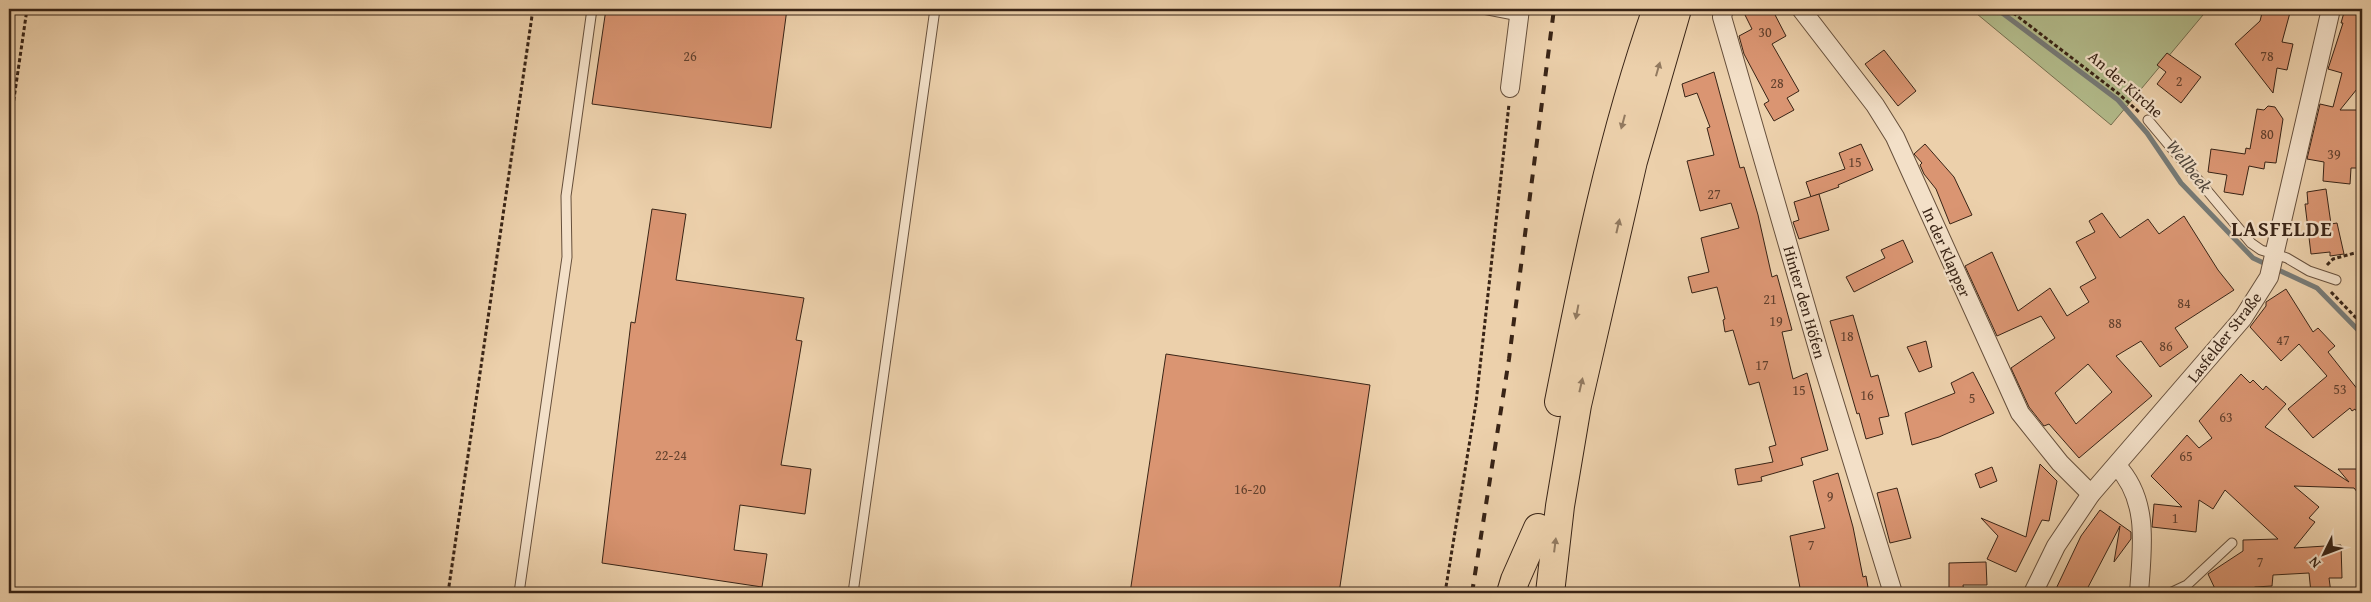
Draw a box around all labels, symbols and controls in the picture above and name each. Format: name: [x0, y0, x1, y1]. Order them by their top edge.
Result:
house number: 30: [1758, 22, 1772, 42]
street label: An der Kirche: [2083, 45, 2169, 123]
house number: 26: [683, 46, 697, 66]
house number: 78: [2260, 46, 2274, 66]
one-way arrow: [1655, 61, 1663, 76]
house number: 2: [2176, 71, 2182, 91]
house number: 28: [1770, 73, 1784, 93]
one-way arrow: [1619, 115, 1627, 130]
house number: 80: [2260, 124, 2274, 144]
water label: Wellbeek: [2160, 133, 2219, 199]
house number: 39: [2327, 144, 2341, 164]
house number: 15: [1848, 152, 1862, 172]
house number: 27: [1707, 184, 1721, 204]
street label: In der Klapper: [1916, 203, 1978, 301]
district label: LASFELDE: [2231, 213, 2333, 244]
one-way arrow: [1614, 219, 1622, 234]
street label: Hinter den Höfen: [1777, 243, 1833, 361]
street label: Lasfelder Straße: [2181, 287, 2267, 387]
house number: 21: [1763, 289, 1777, 309]
house number: 84: [2177, 293, 2191, 313]
one-way arrow: [1573, 304, 1581, 319]
house number: 19: [1769, 311, 1783, 331]
house number: 88: [2108, 313, 2122, 333]
house number: 18: [1840, 326, 1854, 346]
house number: 47: [2276, 330, 2290, 350]
house number: 86: [2159, 336, 2173, 356]
house number: 17: [1755, 355, 1769, 375]
one-way arrow: [1578, 376, 1586, 392]
house number: 53: [2333, 379, 2347, 399]
house number: 15: [1792, 380, 1806, 400]
house number: 16: [1860, 385, 1874, 405]
house number: 5: [1969, 388, 1975, 408]
house number: 63: [2219, 407, 2233, 427]
house number: 22-24: [655, 445, 687, 465]
house number: 65: [2179, 446, 2193, 466]
house number: 16-20: [1234, 479, 1266, 499]
house number: 9: [1827, 486, 1834, 506]
house number: 1: [2172, 508, 2178, 528]
north arrow: [2298, 530, 2348, 580]
house number: 7: [1808, 535, 1815, 555]
one-way arrow: [1551, 537, 1559, 553]
house number: 7: [2257, 552, 2264, 572]
text: N: [2303, 552, 2325, 573]

